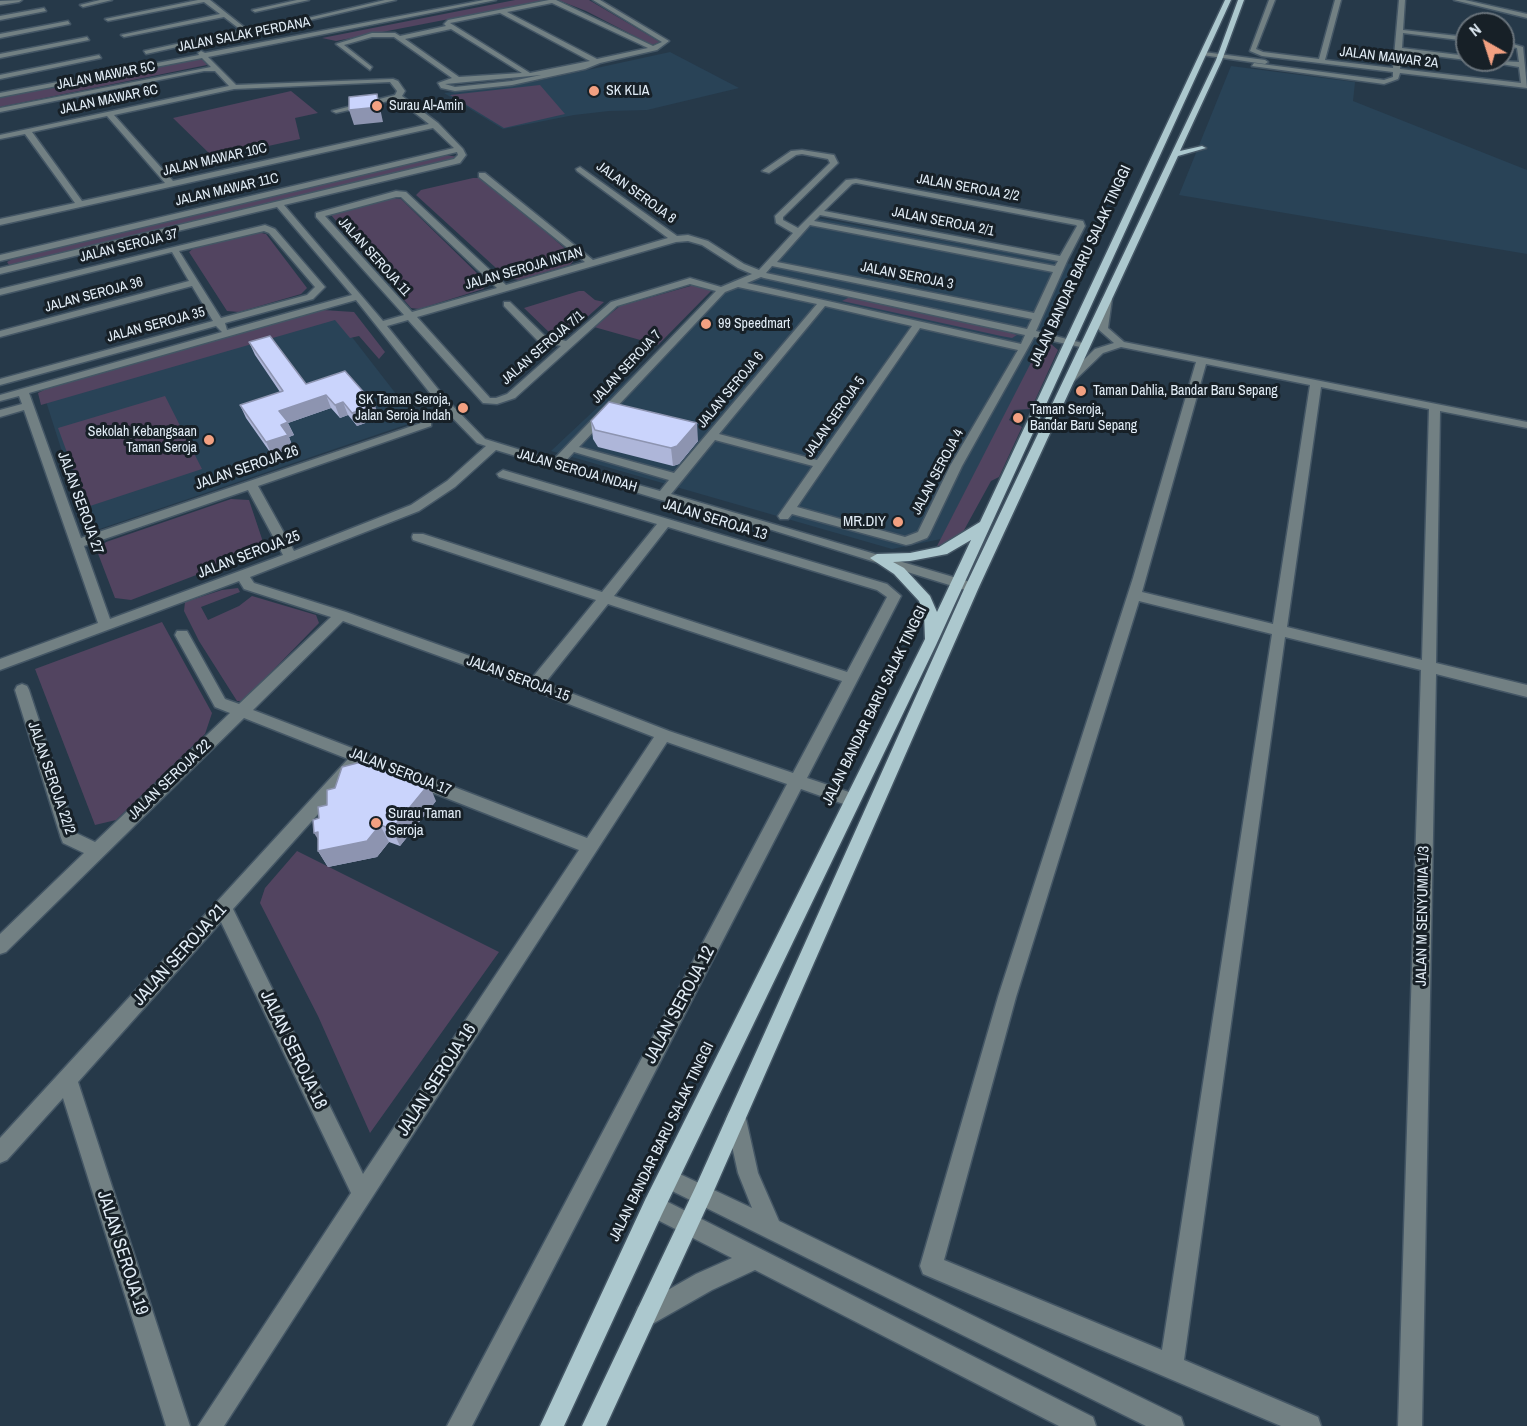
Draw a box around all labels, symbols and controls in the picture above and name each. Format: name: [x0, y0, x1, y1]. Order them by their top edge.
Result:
north arrow: [1455, 12, 1515, 72]
street label: JALAN SALAK PERDANA: [176, 14, 312, 56]
text: N: [1464, 18, 1486, 41]
street label: JALAN MAWAR 2A: [1339, 44, 1439, 72]
street label: JALAN MAWAR 5C: [55, 58, 157, 94]
street label: JALAN MAWAR 6C: [58, 81, 160, 119]
place label: SK KLIA: [606, 83, 649, 99]
marker: SK KLIA: [587, 84, 601, 98]
place label: Surau Al-Amin: [389, 98, 464, 114]
marker: Surau Al-Amin: [370, 99, 384, 113]
street label: JALAN MAWAR 10C: [161, 140, 269, 180]
street label: JALAN SEROJA 8: [593, 158, 679, 228]
street label: JALAN BANDAR BARU SALAK TINGGI: [1026, 163, 1136, 369]
street label: JALAN MAWAR 11C: [174, 170, 280, 210]
street label: JALAN SEROJA 2/2: [915, 171, 1021, 205]
street label: JALAN SEROJA 2/1: [890, 204, 996, 240]
street label: JALAN SEROJA 11: [334, 214, 414, 300]
street label: JALAN SEROJA 37: [78, 226, 180, 266]
street label: JALAN SEROJA INTAN: [463, 244, 585, 294]
street label: JALAN SEROJA 3: [859, 259, 955, 293]
street label: JALAN SEROJA 36: [43, 274, 145, 316]
street label: JALAN SEROJA 35: [105, 304, 207, 346]
street label: JALAN SEROJA 7/1: [498, 308, 588, 388]
place label: 99 Speedmart: [718, 316, 790, 332]
marker: 99 Speedmart: [699, 317, 713, 331]
street label: JALAN SEROJA 7: [589, 327, 665, 407]
street label: JALAN SEROJA 6: [694, 348, 768, 432]
street label: JALAN SEROJA 5: [801, 374, 869, 460]
place label: Taman Dahlia, Bandar Baru Sepang: [1093, 383, 1278, 399]
marker: Taman Dahlia, Bandar Baru Sepang: [1074, 384, 1088, 398]
place label: SK Taman Seroja, Jalan Seroja Indah: [355, 392, 451, 424]
marker: SK Taman Seroja, Jalan Seroja Indah: [456, 401, 470, 415]
place label: Taman Seroja, Bandar Baru Sepang: [1030, 402, 1137, 434]
marker: Taman Seroja, Bandar Baru Sepang: [1011, 411, 1025, 425]
place label: Sekolah Kebangsaan Taman Seroja: [88, 424, 197, 456]
street label: JALAN SEROJA 4: [908, 426, 968, 518]
marker: Sekolah Kebangsaan Taman Seroja: [202, 433, 216, 447]
street label: JALAN SEROJA 26: [193, 442, 301, 494]
street label: JALAN SEROJA INDAH: [515, 446, 639, 496]
street label: JALAN SEROJA 27: [53, 449, 107, 557]
street label: JALAN SEROJA 13: [661, 496, 769, 544]
place label: MR.DIY: [843, 513, 886, 531]
marker: MR.DIY: [891, 515, 905, 529]
street label: JALAN SEROJA 25: [195, 527, 303, 583]
street label: JALAN BANDAR BARU SALAK TINGGI: [819, 603, 931, 809]
street label: JALAN SEROJA 15: [464, 652, 572, 706]
street label: JALAN SEROJA 22/2: [23, 719, 79, 837]
street label: JALAN SEROJA 22: [125, 736, 215, 824]
street label: JALAN SEROJA 17: [346, 744, 454, 800]
place label: Surau Taman Seroja: [388, 805, 461, 840]
marker: Surau Taman Seroja: [369, 816, 383, 830]
street label: JALAN M SENYUMIA 1/3: [1413, 846, 1433, 986]
street label: JALAN SEROJA 21: [129, 900, 231, 1010]
street label: JALAN SEROJA 12: [640, 943, 720, 1067]
street label: JALAN SEROJA 18: [255, 987, 331, 1113]
street label: JALAN SEROJA 16: [393, 1020, 481, 1140]
street label: JALAN BANDAR BARU SALAK TINGGI: [606, 1039, 718, 1245]
street label: JALAN SEROJA 19: [92, 1188, 152, 1318]

